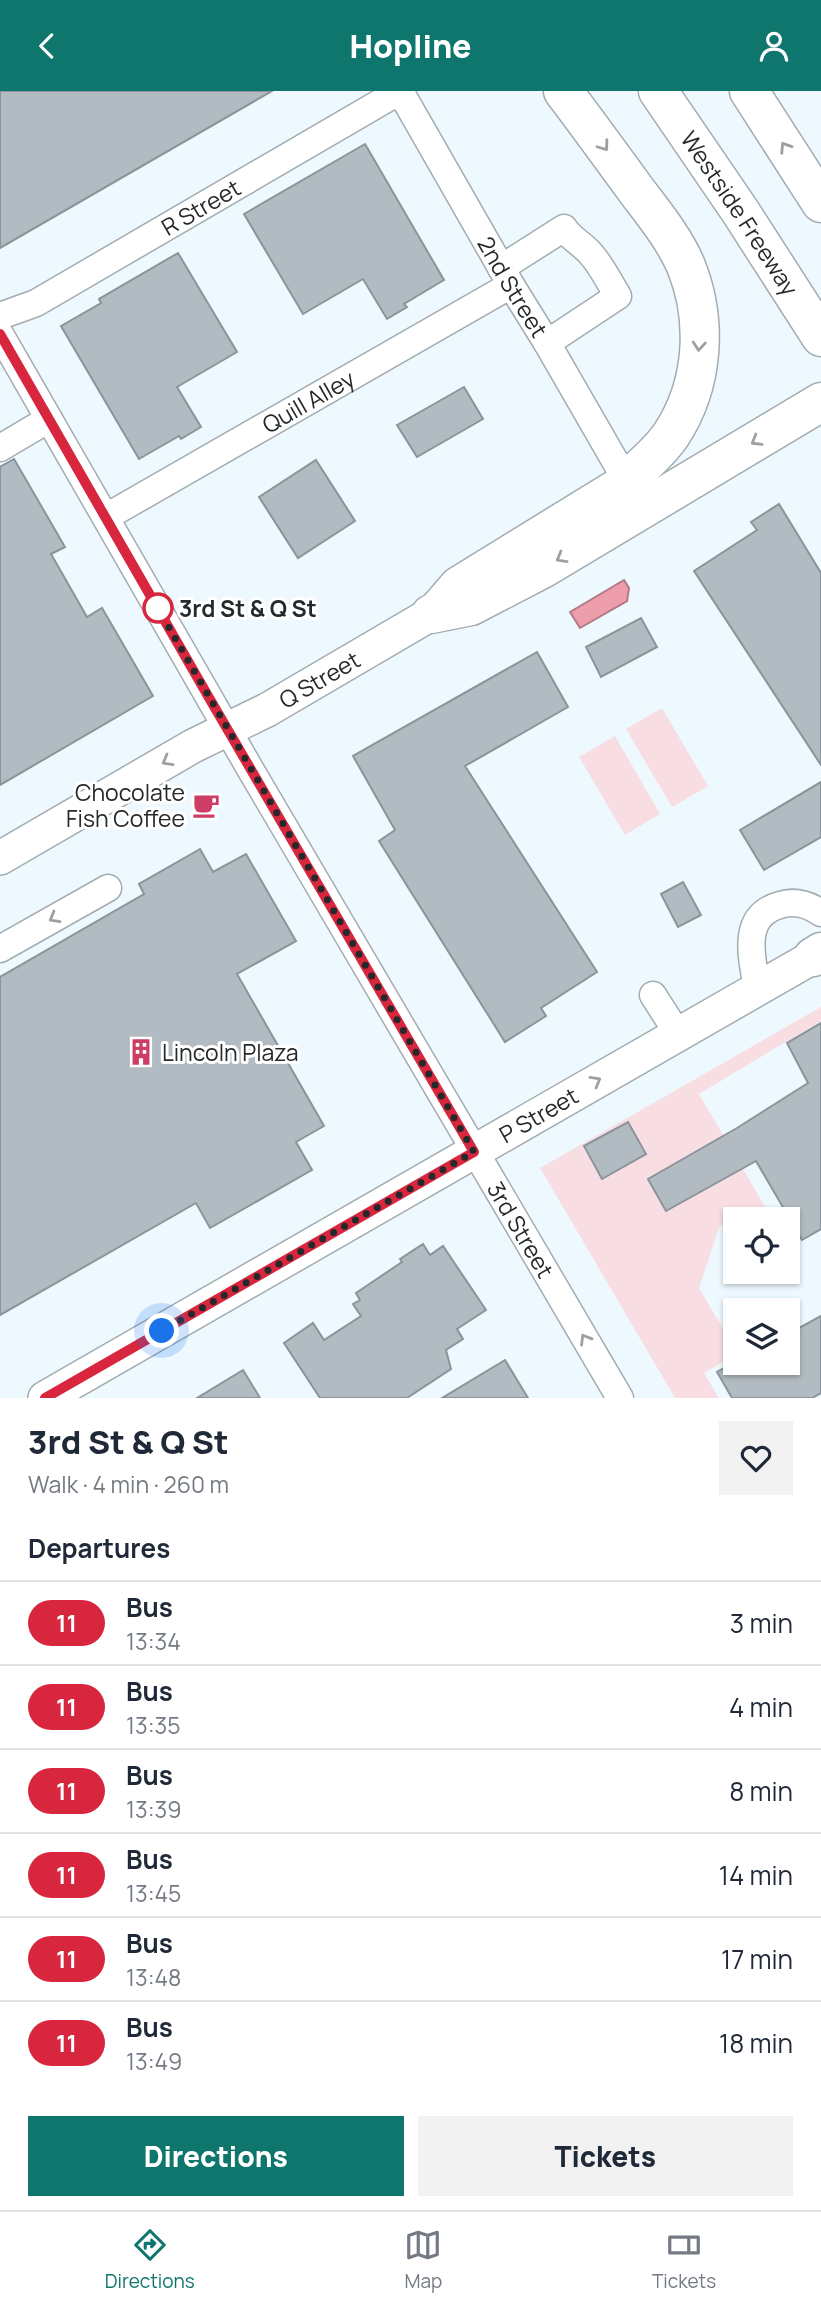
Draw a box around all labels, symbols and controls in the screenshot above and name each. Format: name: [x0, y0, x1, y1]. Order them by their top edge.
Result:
text: Hopline: [350, 24, 471, 68]
icon: back: [28, 27, 66, 65]
icon: person: [755, 27, 793, 65]
street label: Westside Freeway: [674, 124, 806, 302]
one-way arrow: [596, 138, 608, 151]
one-way arrow: [780, 142, 793, 155]
street label: R Street: [155, 171, 246, 243]
street label: 2nd Street: [470, 230, 556, 343]
one-way arrow: [692, 341, 707, 352]
street label: Quill Alley: [256, 362, 360, 440]
one-way arrow: [750, 433, 763, 446]
one-way arrow: [555, 550, 568, 563]
place label: 3rd St & Q St: [179, 592, 317, 624]
marker: 3rd St & Q St: [143, 593, 173, 623]
street label: Q Street: [273, 643, 366, 716]
one-way arrow: [161, 753, 174, 766]
place label: Chocolate Fish Coffee: [66, 776, 185, 834]
cafe icon: Chocolate Fish Coffee: [191, 790, 221, 820]
one-way arrow: [49, 910, 62, 923]
place label: Lincoln Plaza: [162, 1036, 299, 1068]
building icon: Lincoln Plaza: [126, 1037, 156, 1067]
one-way arrow: [589, 1076, 602, 1089]
street label: P Street: [493, 1079, 584, 1150]
street label: 3rd Street: [480, 1175, 562, 1284]
map controls: [723, 1207, 800, 1375]
button: locate: [723, 1207, 800, 1284]
button: layers: [723, 1298, 800, 1375]
your location: [144, 1313, 179, 1348]
one-way arrow: [580, 1334, 593, 1347]
text: 3rd St & Q St: [28, 1419, 229, 1464]
button: heart: [719, 1421, 793, 1495]
text: Walk · 4 min · 260 m: [28, 1468, 229, 1500]
text: Departures: [28, 1530, 170, 1566]
text: Bus: [126, 1589, 173, 1625]
text: 3 min: [730, 1605, 793, 1641]
text: 11: [56, 1606, 77, 1639]
text: 13:34: [126, 1625, 181, 1657]
text: Bus: [126, 1673, 173, 1709]
text: 4 min: [729, 1689, 793, 1725]
text: 11: [56, 1690, 77, 1723]
text: 13:35: [126, 1709, 181, 1741]
text: Bus: [126, 1757, 173, 1793]
text: 8 min: [729, 1773, 793, 1809]
text: 11: [56, 1774, 77, 1807]
text: 13:39: [126, 1793, 182, 1825]
text: Bus: [126, 1841, 173, 1877]
text: 14 min: [719, 1857, 793, 1893]
text: 11: [56, 1858, 77, 1891]
text: 13:45: [126, 1877, 181, 1909]
text: Bus: [126, 1925, 173, 1961]
text: 17 min: [721, 1941, 793, 1977]
text: 11: [56, 1942, 77, 1975]
text: 13:48: [126, 1961, 181, 1993]
text: Bus: [126, 2009, 173, 2045]
text: 18 min: [719, 2025, 793, 2061]
text: 11: [56, 2026, 77, 2059]
text: 13:49: [126, 2045, 182, 2077]
button: Directions: [28, 2116, 404, 2196]
button: Tickets: [418, 2116, 793, 2196]
tab: Directions: [105, 2226, 195, 2294]
tab: Map: [404, 2226, 442, 2294]
tab: Tickets: [652, 2226, 716, 2294]

